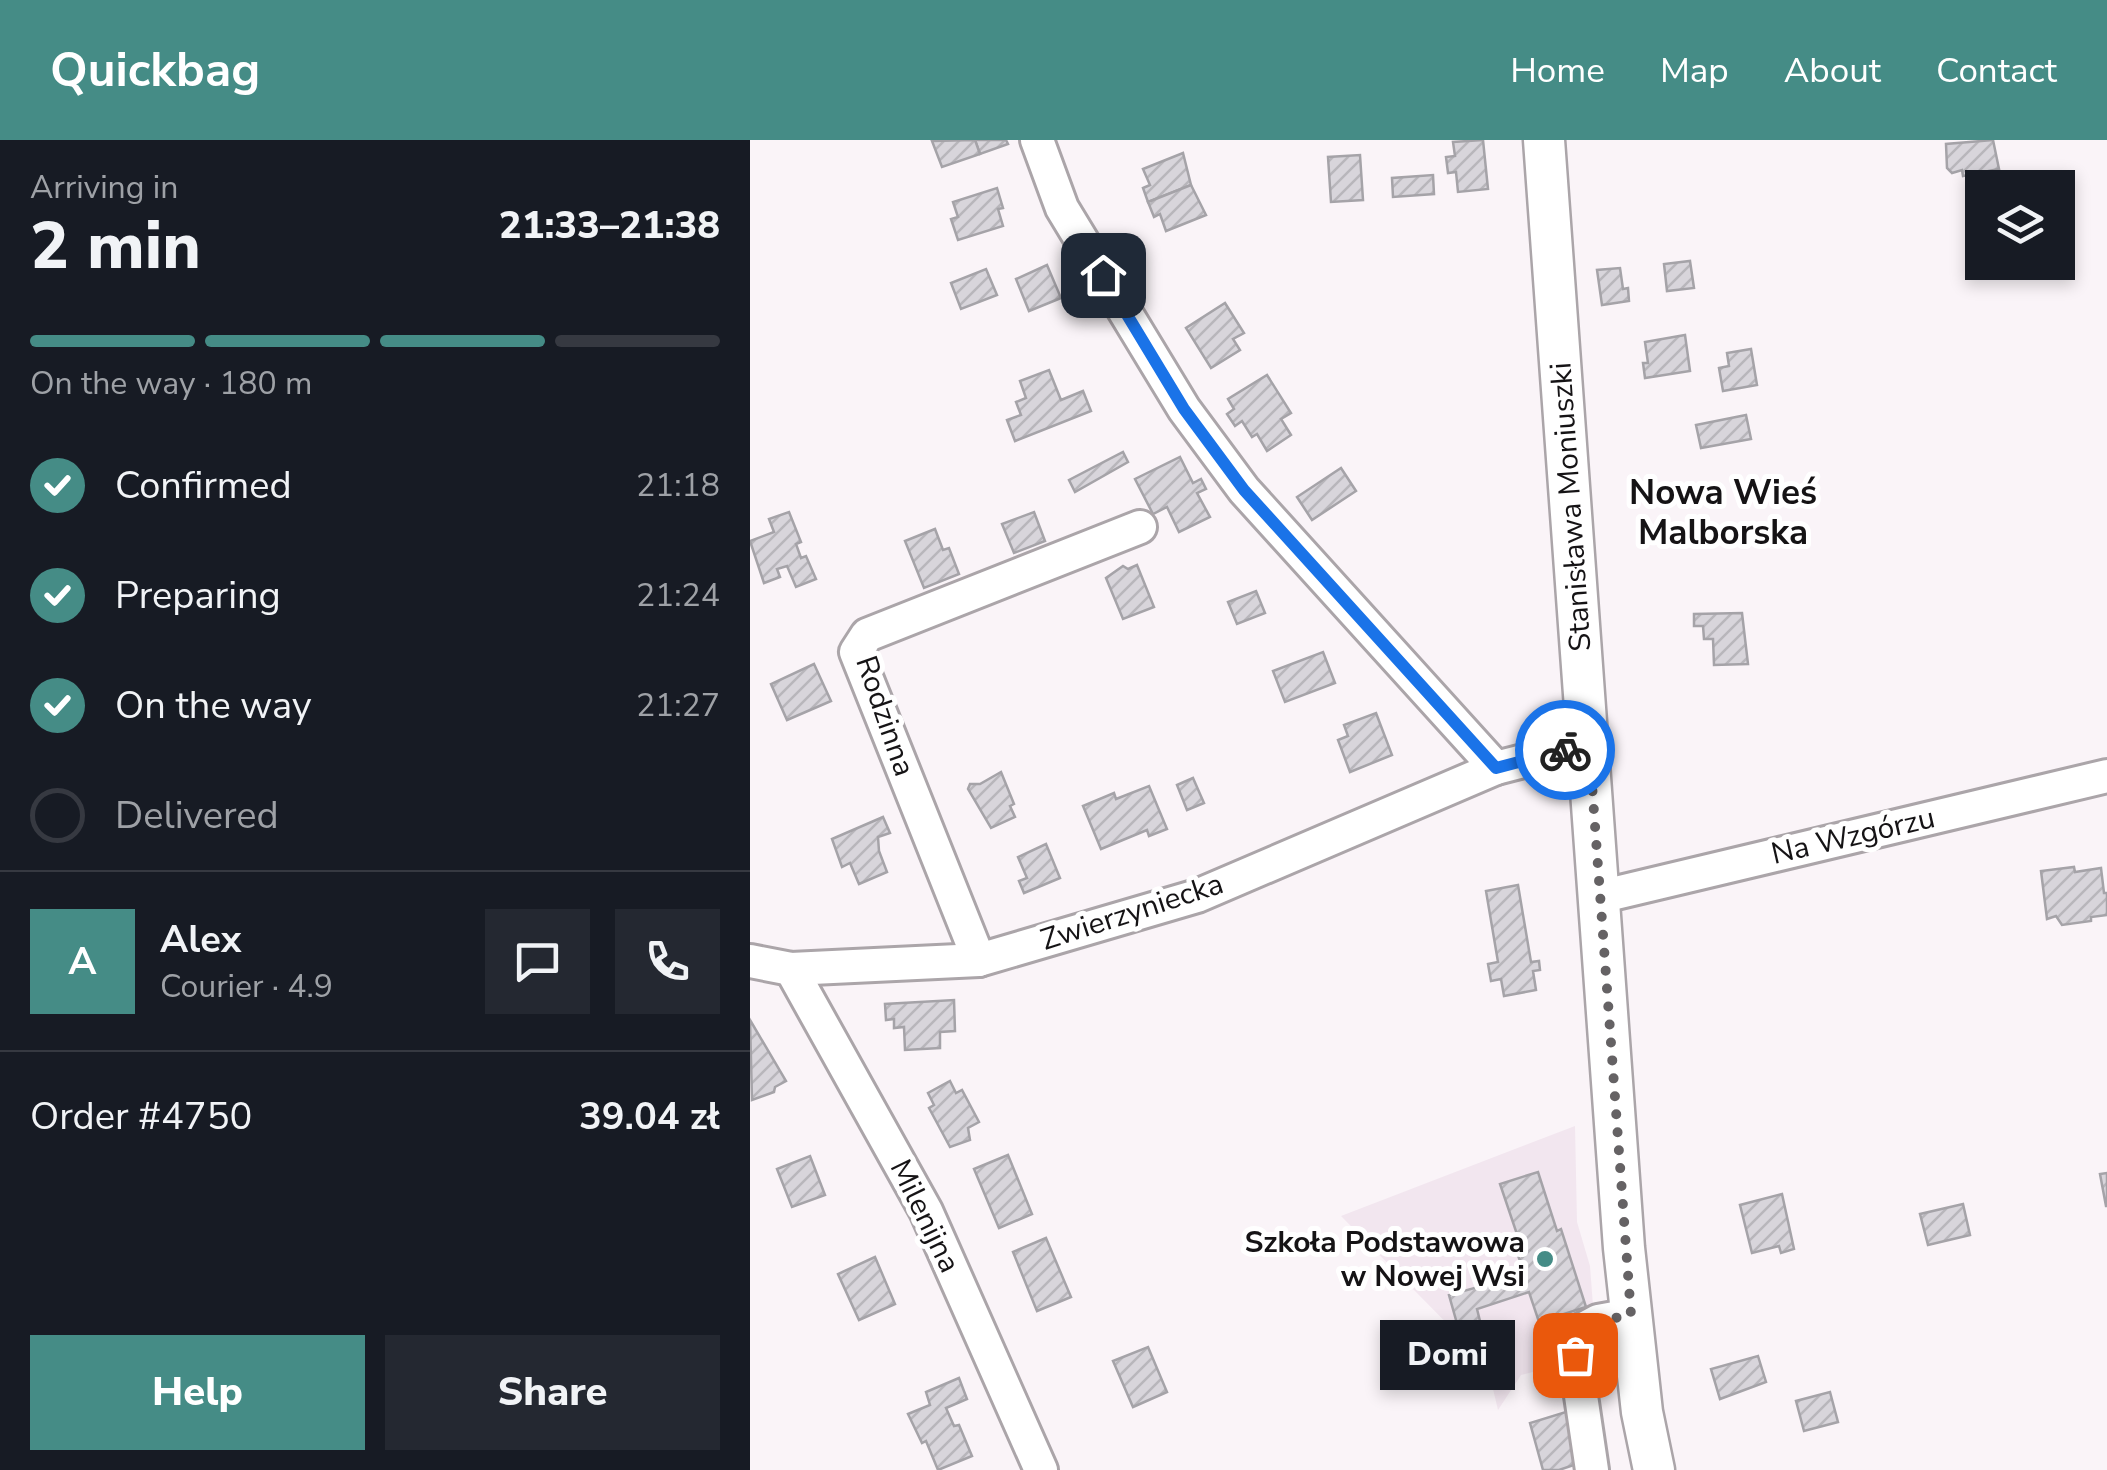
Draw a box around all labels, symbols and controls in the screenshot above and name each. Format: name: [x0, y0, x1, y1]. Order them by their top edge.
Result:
text: Quickbag: [50, 37, 260, 103]
text: Home: [1510, 47, 1605, 94]
text: Map: [1660, 47, 1729, 94]
text: About: [1784, 47, 1881, 94]
text: Contact: [1936, 47, 2057, 94]
text: Arriving in: [30, 166, 178, 209]
map controls: [1965, 170, 2075, 280]
button: layers: [1965, 170, 2075, 280]
text: 21:33–21:38: [499, 200, 720, 251]
text: 2 min: [30, 202, 201, 291]
pin: [1061, 233, 1146, 318]
icon: home: [1076, 248, 1131, 303]
street label: Stanisława Moniuszki: [1540, 361, 1602, 653]
text: On the way · 180 m: [30, 362, 312, 405]
icon: check: [30, 458, 85, 513]
text: Confirmed: [115, 460, 292, 511]
text: 21:18: [636, 464, 720, 507]
district label: Nowa Wieś Malborska: [1629, 469, 1817, 556]
icon: check: [30, 568, 85, 623]
text: Preparing: [115, 570, 281, 621]
text: 21:24: [636, 574, 720, 617]
street label: Rodzinna: [845, 650, 925, 782]
icon: check: [30, 678, 85, 733]
text: On the way: [115, 680, 311, 731]
text: 21:27: [636, 684, 720, 727]
courier: [1515, 700, 1615, 800]
icon: bike: [1538, 723, 1593, 778]
text: Delivered: [115, 790, 279, 841]
street label: Na Wzgórzu: [1767, 797, 1939, 875]
street label: Zwierzyniecka: [1036, 863, 1228, 961]
button: chat: [485, 909, 590, 1014]
button: phone: [615, 909, 720, 1014]
text: Alex: [160, 914, 241, 965]
text: A: [68, 936, 97, 987]
text: Courier · 4.9: [160, 965, 333, 1008]
text: Order #4750: [30, 1091, 252, 1142]
text: 39.04 zł: [579, 1091, 720, 1142]
street label: Milenijna: [880, 1152, 970, 1280]
place label: Szkoła Podstawowa w Nowej Wsi: [1244, 1222, 1525, 1297]
marker: Szkoła Podstawowa w Nowej Wsi: [1534, 1248, 1556, 1270]
pin: [1533, 1313, 1618, 1398]
callout: Domi: [1380, 1320, 1515, 1390]
icon: bag: [1548, 1328, 1603, 1383]
text: Domi: [1407, 1333, 1488, 1376]
button: Help: [30, 1335, 365, 1450]
button: Share: [385, 1335, 720, 1450]

